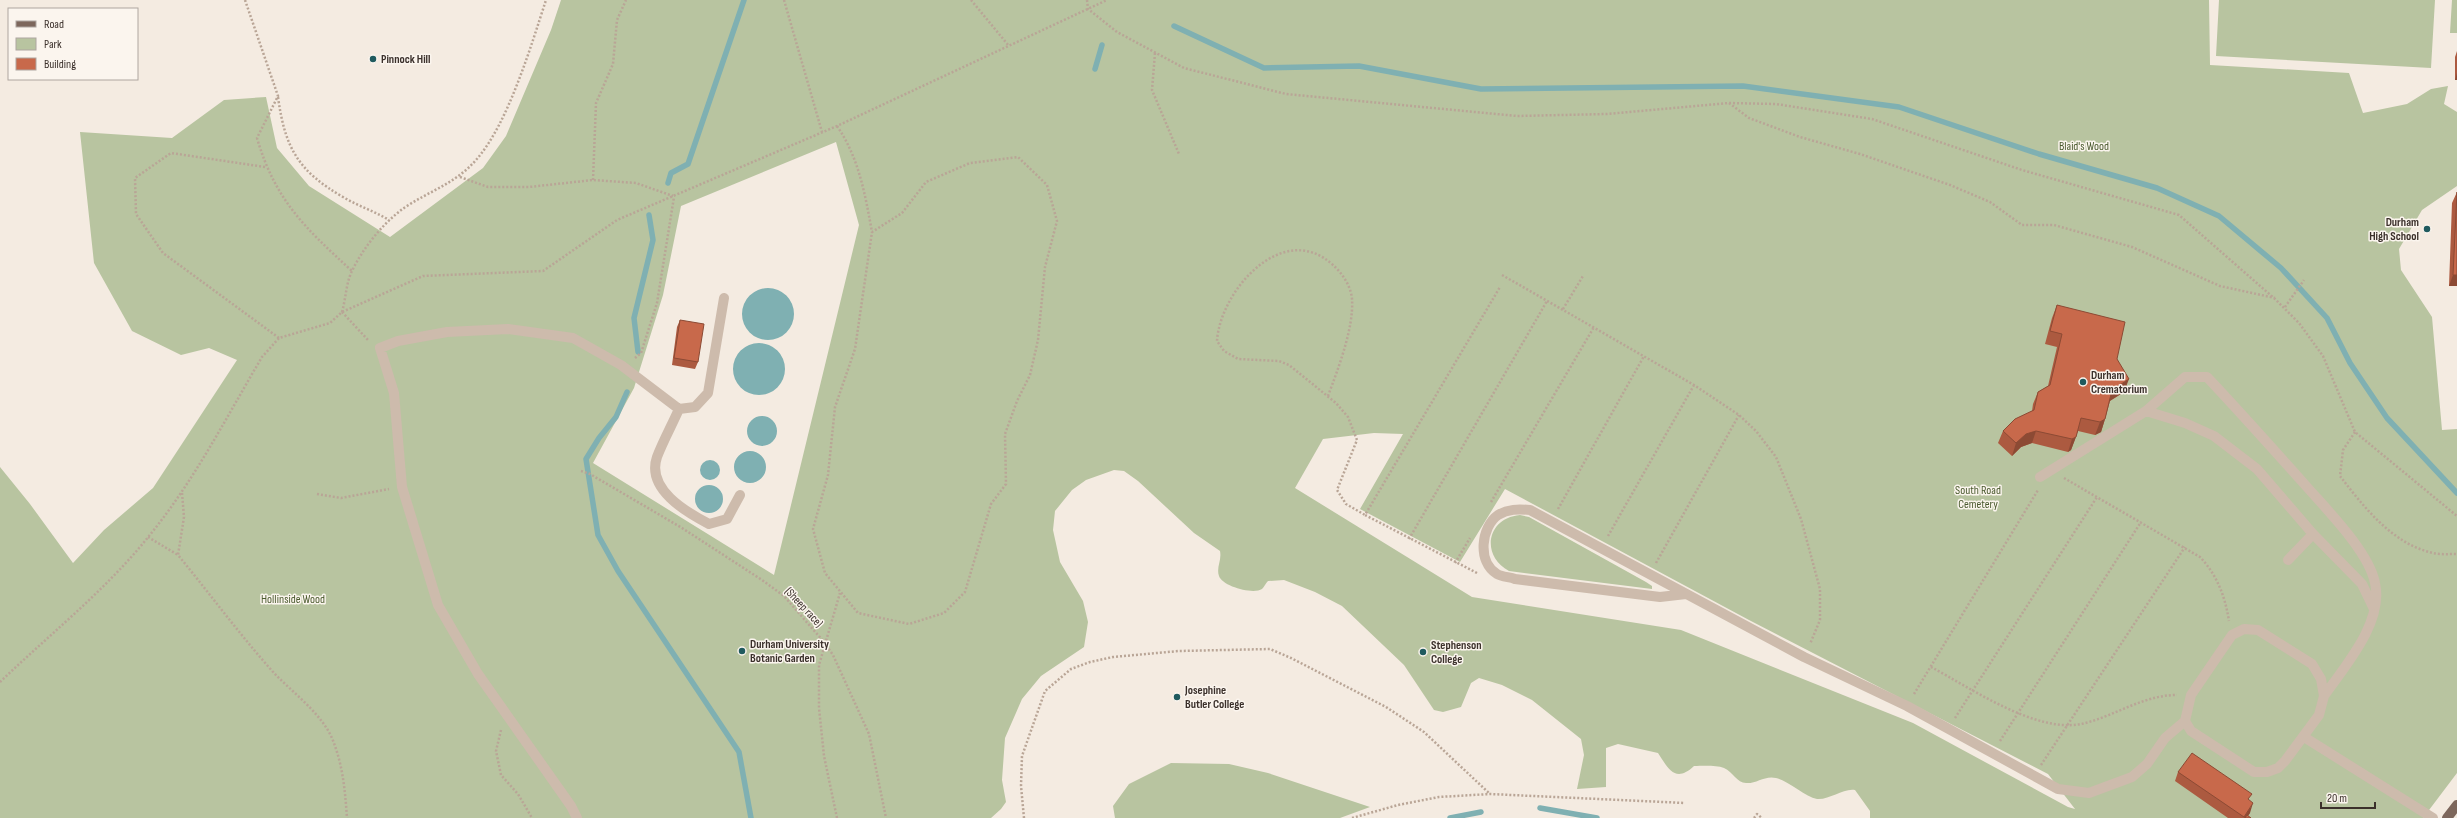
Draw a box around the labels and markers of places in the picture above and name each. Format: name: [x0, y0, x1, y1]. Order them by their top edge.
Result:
place label: Pinnock Hill: [381, 52, 430, 67]
marker: Pinnock Hill: [368, 54, 378, 64]
place label: Durham High School: [2369, 215, 2419, 244]
marker: Durham High School: [2422, 224, 2432, 234]
place label: Durham Crematorium: [2091, 368, 2147, 397]
marker: Durham Crematorium: [2078, 377, 2088, 387]
place label: Durham University Botanic Garden: [750, 637, 829, 666]
place label: Stephenson College: [1431, 638, 1482, 667]
marker: Durham University Botanic Garden: [737, 646, 747, 656]
marker: Stephenson College: [1418, 647, 1428, 657]
place label: Josephine Butler College: [1184, 683, 1244, 712]
marker: Josephine Butler College: [1172, 692, 1182, 702]

